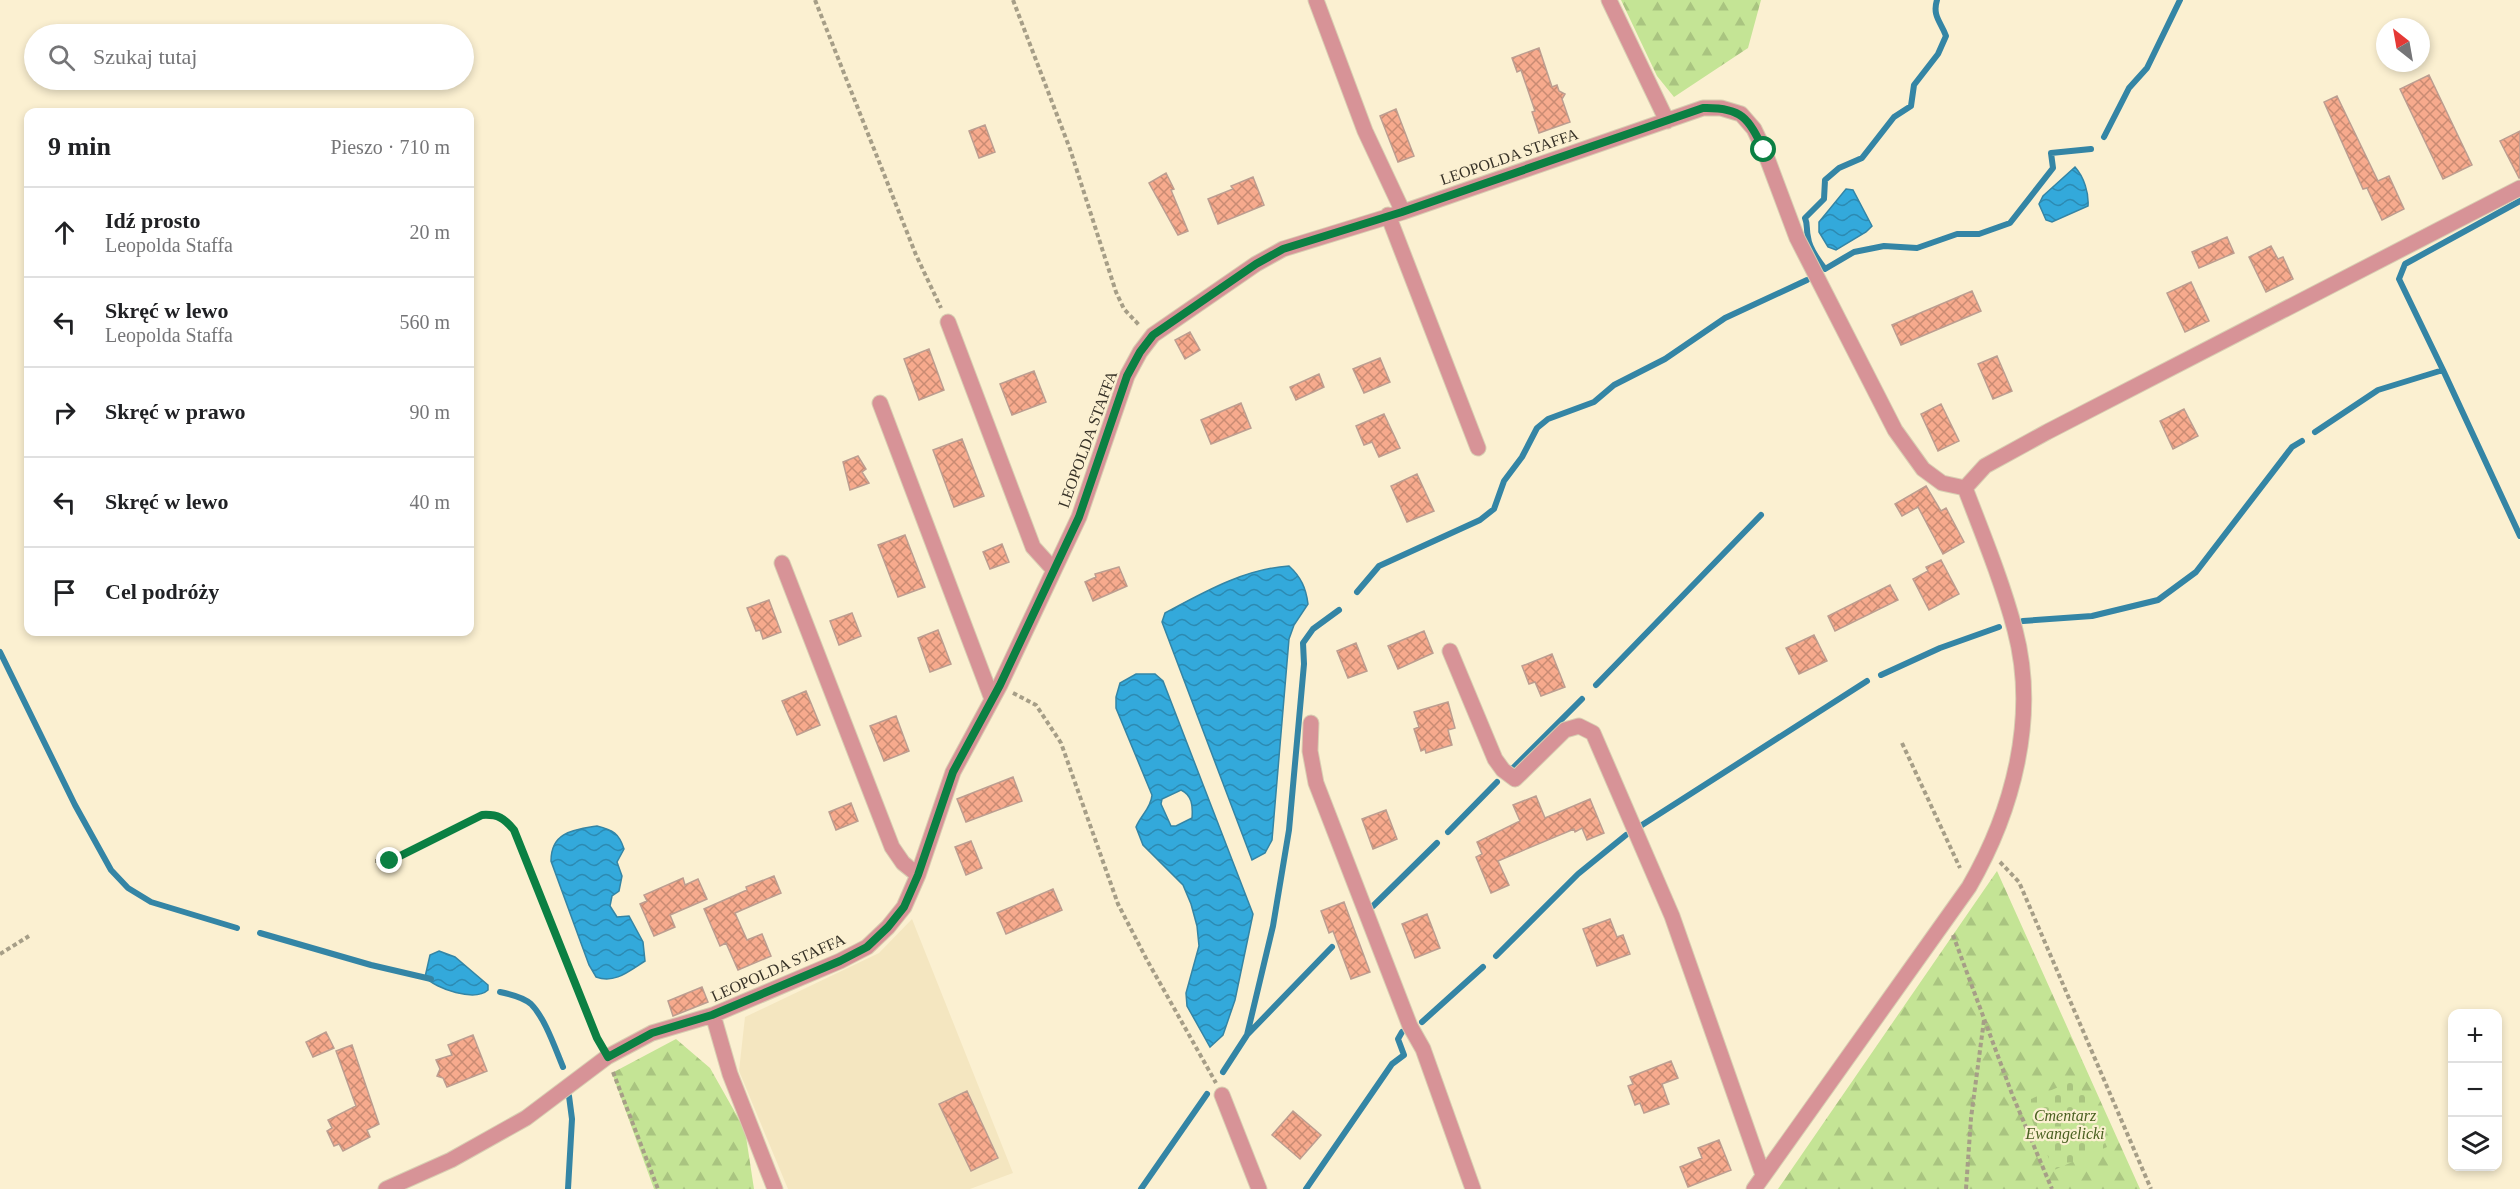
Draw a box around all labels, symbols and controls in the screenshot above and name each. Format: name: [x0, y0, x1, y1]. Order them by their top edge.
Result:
north arrow: [2376, 18, 2430, 72]
search box: [24, 24, 474, 90]
icon: search: [45, 41, 78, 74]
text: Szukaj tutaj: [93, 44, 197, 69]
street label: LEOPOLDA STAFFA: [1438, 125, 1581, 188]
text: 9 min: [48, 132, 111, 161]
text: Pieszo · 710 m: [331, 136, 450, 158]
route start: [1750, 136, 1776, 162]
text: Idź prosto: [105, 208, 201, 233]
icon: ahead: [48, 216, 81, 249]
text: 20 m: [409, 221, 450, 243]
text: Leopolda Staffa: [105, 234, 233, 256]
text: Skręć w lewo: [105, 298, 228, 323]
icon: left: [48, 306, 81, 339]
text: 560 m: [399, 311, 450, 333]
text: Leopolda Staffa: [105, 324, 233, 346]
street label: LEOPOLDA STAFFA: [1055, 368, 1120, 510]
icon: right: [48, 396, 81, 429]
text: Skręć w prawo: [105, 399, 246, 424]
text: 90 m: [409, 401, 450, 423]
icon: left: [48, 486, 81, 519]
text: Skręć w lewo: [105, 489, 228, 514]
text: 40 m: [409, 491, 450, 513]
icon: arrive: [48, 576, 81, 609]
text: Cel podróży: [105, 579, 219, 604]
route end: [376, 847, 402, 873]
street label: LEOPOLDA STAFFA: [709, 930, 848, 1005]
map controls: [2448, 1009, 2502, 1171]
button: +: [2448, 1009, 2502, 1063]
button: −: [2448, 1063, 2502, 1117]
park label: Cmentarz Ewangelicki: [2024, 1107, 2105, 1143]
button: layers: [2448, 1117, 2502, 1171]

